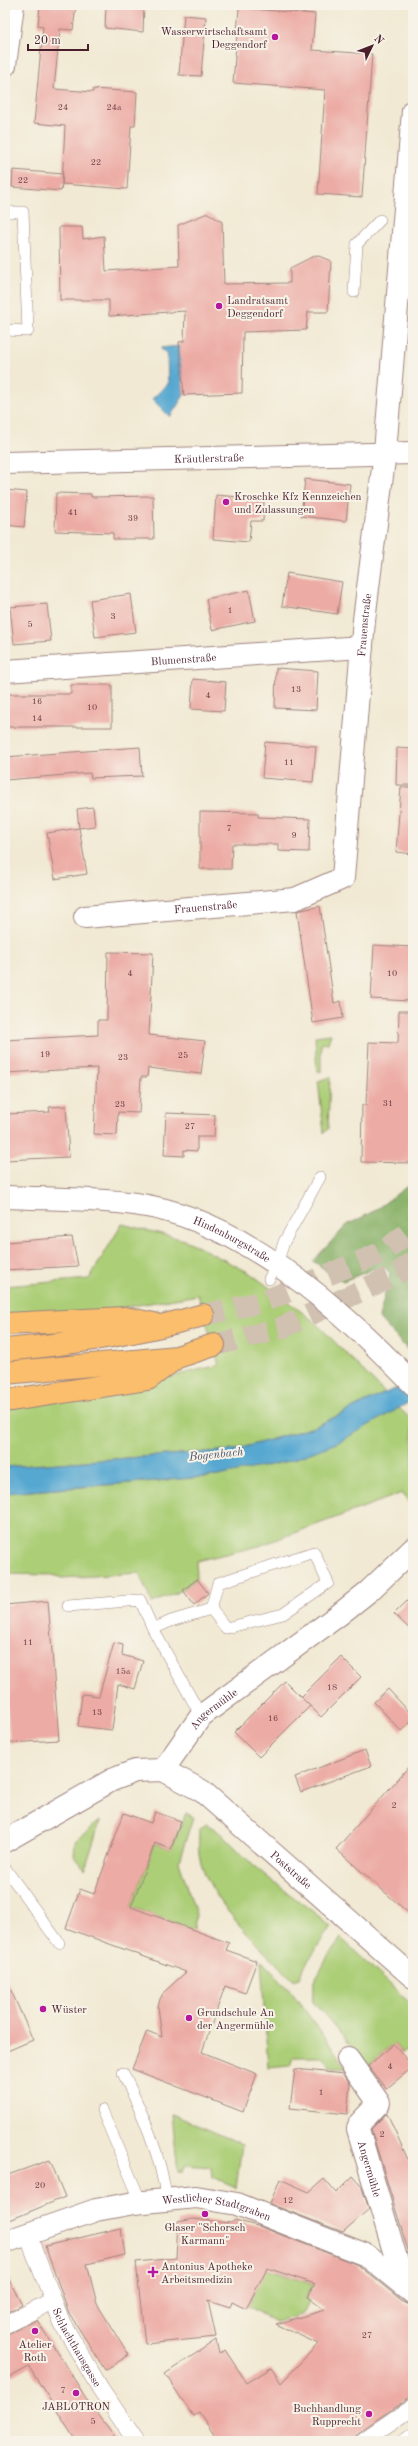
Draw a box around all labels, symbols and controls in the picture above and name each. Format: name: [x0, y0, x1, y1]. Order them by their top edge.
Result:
scale bar: [28, 26, 88, 52]
north arrow: [352, 26, 392, 66]
place label: Wasserwirtschaftsamt Deggendorf: [160, 27, 267, 51]
marker: Wasserwirtschaftsamt Deggendorf: [270, 32, 280, 42]
text: N: [371, 33, 386, 47]
text: 20 m: [34, 35, 61, 47]
house number: 24: [58, 103, 68, 112]
house number: 24a: [107, 103, 122, 112]
house number: 22: [91, 158, 101, 167]
house number: 22: [18, 176, 28, 185]
place label: Landratsamt Deggendorf: [227, 296, 288, 320]
marker: Landratsamt Deggendorf: [214, 301, 224, 311]
street label: Kräutlerstraße: [174, 453, 244, 466]
place label: Kroschke Kfz Kennzeichen und Zulassungen: [234, 492, 362, 516]
marker: Kroschke Kfz Kennzeichen und Zulassungen: [221, 497, 231, 507]
house number: 41: [68, 508, 78, 517]
house number: 39: [128, 514, 138, 523]
street label: Frauenstraße: [357, 593, 374, 657]
house number: 1: [227, 606, 233, 615]
house number: 3: [110, 612, 116, 621]
house number: 5: [27, 620, 33, 629]
street label: Blumenstraße: [151, 653, 217, 668]
house number: 13: [291, 685, 301, 694]
house number: 4: [205, 691, 211, 700]
house number: 16: [32, 697, 42, 706]
house number: 10: [87, 703, 97, 712]
house number: 14: [32, 714, 42, 723]
house number: 11: [284, 758, 294, 767]
house number: 7: [226, 824, 232, 833]
house number: 9: [291, 831, 297, 840]
street label: Frauenstraße: [173, 900, 238, 916]
house number: 4: [127, 969, 133, 978]
house number: 10: [387, 969, 397, 978]
house number: 19: [40, 1050, 50, 1059]
house number: 25: [178, 1051, 188, 1060]
house number: 23: [118, 1053, 128, 1062]
house number: 31: [383, 1099, 393, 1108]
house number: 23: [115, 1100, 125, 1109]
house number: 27: [185, 1122, 195, 1131]
street label: Hindenburgstraße: [191, 1216, 272, 1265]
water label: Bogenbach: [187, 1446, 244, 1464]
house number: 11: [23, 1638, 33, 1647]
house number: 15a: [116, 1667, 131, 1676]
house number: 18: [327, 1683, 337, 1692]
street label: Angermühle: [189, 1687, 240, 1733]
house number: 13: [92, 1708, 102, 1717]
house number: 16: [268, 1714, 278, 1723]
house number: 2: [391, 1801, 397, 1810]
street label: Poststraße: [268, 1850, 313, 1892]
marker: Wüster: [38, 2004, 48, 2014]
place label: Wüster: [51, 2005, 87, 2016]
place label: Grundschule An der Angermühle: [197, 2008, 274, 2032]
marker: Grundschule An der Angermühle: [184, 2013, 194, 2023]
house number: 4: [387, 2062, 393, 2071]
house number: 1: [318, 2088, 324, 2097]
house number: 2: [379, 2130, 385, 2139]
street label: Angermühle: [355, 2139, 382, 2199]
house number: 20: [35, 2181, 45, 2190]
street label: Westlicher Stadtgraben: [161, 2193, 272, 2224]
house number: 12: [283, 2196, 293, 2205]
marker: Glaser "Schorsch Karmann": [200, 2209, 210, 2219]
place label: Glaser "Schorsch Karmann": [164, 2223, 246, 2247]
place label: Antonius Apotheke Arbeitsmedizin: [161, 2262, 253, 2286]
marker: Antonius Apotheke Arbeitsmedizin: [148, 2267, 158, 2277]
street label: Schlachthausgasse: [50, 2307, 102, 2389]
marker: Atelier Roth: [30, 2326, 40, 2336]
house number: 27: [362, 2331, 372, 2340]
place label: Atelier Roth: [19, 2340, 52, 2364]
house number: 7: [60, 2386, 66, 2395]
marker: JABLOTRON: [71, 2388, 81, 2398]
place label: JABLOTRON: [42, 2402, 111, 2413]
place label: Buchhandlung Rupprecht: [293, 2404, 361, 2428]
marker: Buchhandlung Rupprecht: [364, 2409, 374, 2419]
house number: 5: [90, 2417, 96, 2426]

